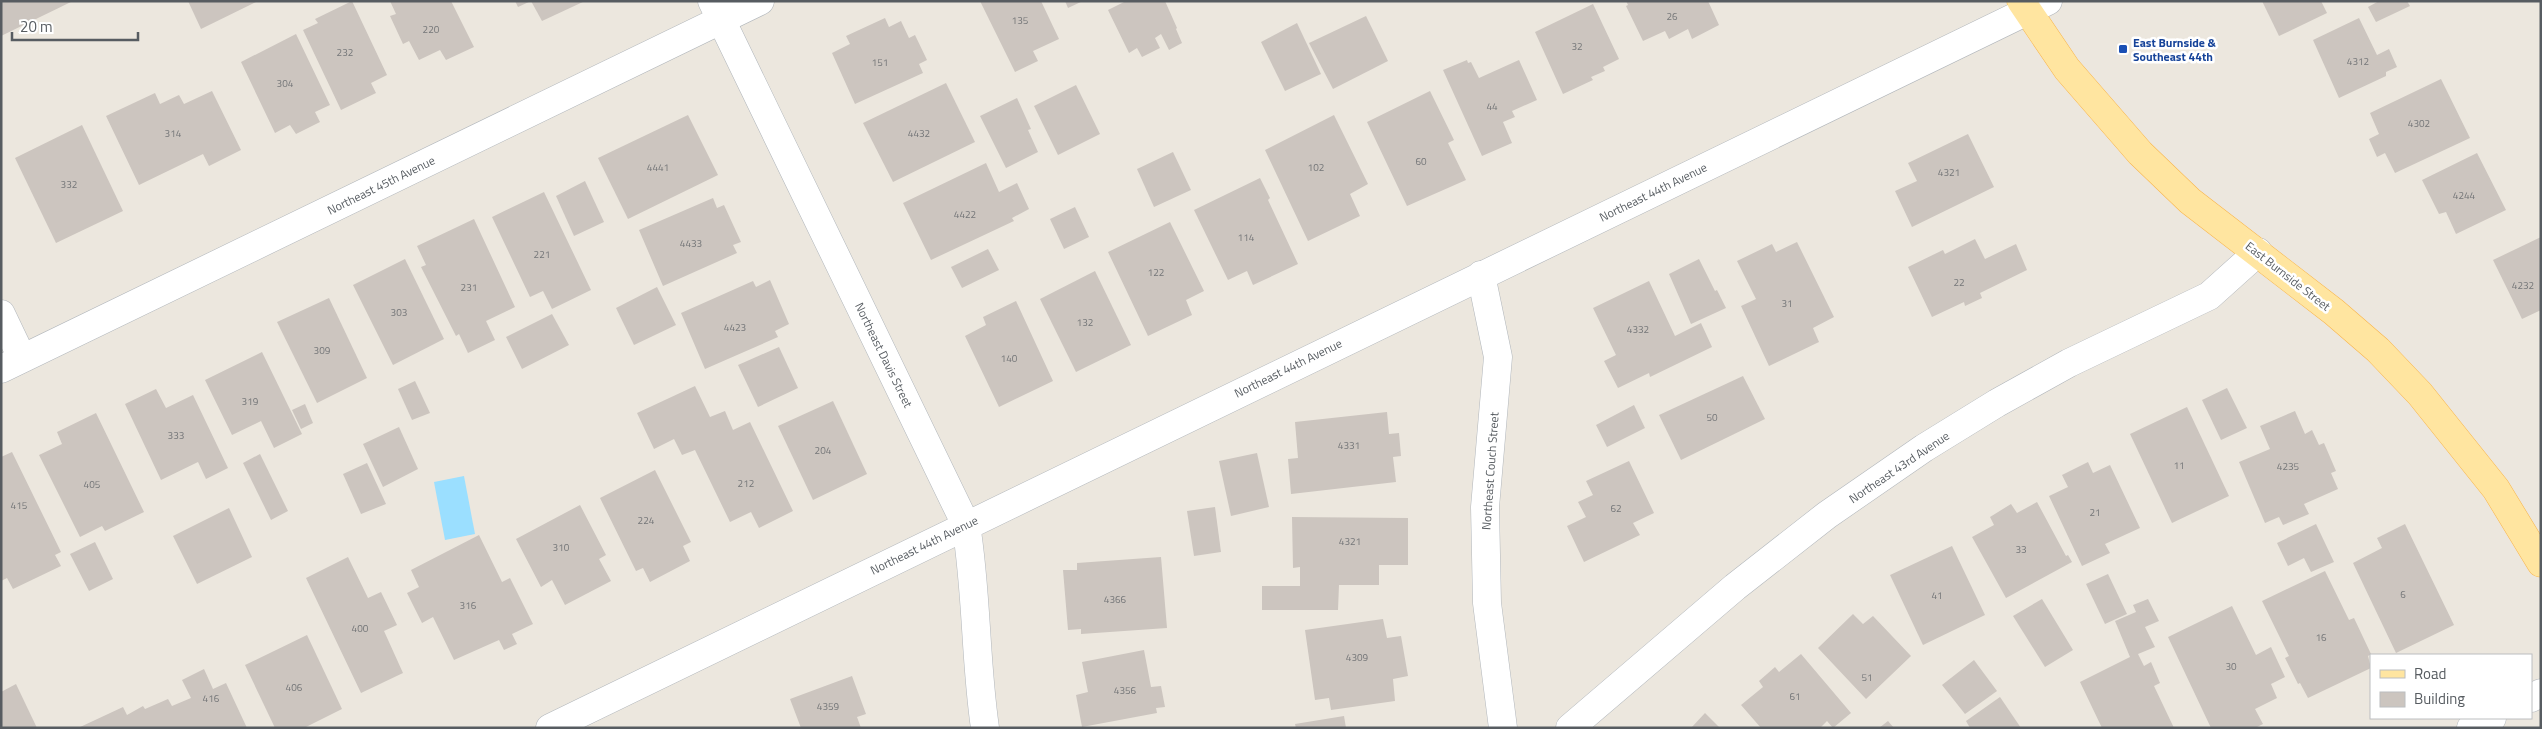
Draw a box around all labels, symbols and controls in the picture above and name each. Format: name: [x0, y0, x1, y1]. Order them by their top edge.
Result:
house number: 26: [1666, 9, 1678, 24]
scale bar: [12, 10, 139, 42]
house number: 135: [1012, 13, 1029, 28]
text: 20 m: [20, 15, 53, 38]
house number: 220: [423, 22, 440, 37]
place label: East Burnside & Southeast 44th: [2133, 33, 2217, 66]
house number: 32: [1571, 39, 1583, 54]
marker: East Burnside & Southeast 44th: [2117, 43, 2129, 55]
house number: 232: [337, 45, 353, 60]
house number: 4312: [2347, 54, 2369, 69]
house number: 151: [872, 55, 888, 70]
house number: 304: [277, 76, 294, 91]
house number: 44: [1486, 99, 1498, 114]
house number: 4302: [2408, 116, 2430, 131]
house number: 314: [165, 126, 182, 141]
house number: 4432: [908, 126, 930, 141]
street label: Northeast 45th Avenue: [324, 151, 438, 219]
house number: 60: [1415, 154, 1427, 169]
street label: Northeast 44th Avenue: [1596, 158, 1710, 226]
house number: 4441: [647, 160, 669, 175]
house number: 102: [1308, 160, 1324, 175]
house number: 4321: [1938, 165, 1960, 180]
house number: 332: [61, 177, 77, 192]
house number: 4244: [2453, 188, 2476, 203]
house number: 4422: [954, 207, 976, 222]
house number: 114: [1238, 230, 1255, 245]
house number: 4433: [680, 236, 702, 251]
street label: East Burnside Street: [2241, 237, 2335, 316]
house number: 221: [534, 247, 550, 262]
house number: 122: [1148, 265, 1164, 280]
house number: 22: [1953, 275, 1965, 290]
house number: 4232: [2512, 278, 2534, 293]
house number: 231: [461, 280, 477, 295]
house number: 31: [1781, 296, 1793, 311]
street label: Northeast Davis Street: [850, 299, 918, 412]
house number: 303: [391, 305, 407, 320]
house number: 132: [1077, 315, 1093, 330]
house number: 4423: [724, 320, 746, 335]
house number: 4332: [1627, 322, 1649, 337]
street label: Northeast 44th Avenue: [1231, 334, 1345, 402]
house number: 309: [314, 343, 331, 358]
house number: 140: [1001, 351, 1018, 366]
house number: 319: [242, 394, 259, 409]
house number: 50: [1706, 410, 1718, 425]
street label: Northeast Couch Street: [1476, 411, 1504, 531]
street label: Northeast 43rd Avenue: [1845, 426, 1953, 508]
house number: 333: [168, 428, 184, 443]
house number: 4331: [1338, 438, 1360, 453]
house number: 204: [815, 443, 832, 458]
house number: 11: [2173, 458, 2185, 473]
house number: 4235: [2277, 459, 2300, 474]
house number: 212: [738, 476, 754, 491]
house number: 405: [84, 477, 101, 492]
house number: 415: [11, 498, 28, 513]
house number: 62: [1610, 501, 1622, 516]
house number: 21: [2089, 505, 2101, 520]
street label: Northeast 44th Avenue: [867, 511, 981, 579]
house number: 224: [638, 513, 655, 528]
house number: 4321: [1339, 534, 1361, 549]
house number: 310: [553, 540, 570, 555]
house number: 33: [2015, 542, 2027, 557]
house number: 6: [2400, 587, 2406, 602]
house number: 41: [1931, 588, 1943, 603]
house number: 4366: [1104, 592, 1127, 607]
house number: 316: [460, 598, 477, 613]
house number: 400: [352, 621, 369, 636]
house number: 16: [2315, 630, 2327, 645]
house number: 4309: [1346, 650, 1369, 665]
legend: [2370, 654, 2532, 719]
house number: 30: [2225, 659, 2237, 674]
text: Road: [2414, 662, 2446, 685]
house number: 51: [1861, 670, 1873, 685]
house number: 406: [286, 680, 303, 695]
house number: 4356: [1114, 683, 1137, 698]
text: Building: [2414, 687, 2465, 710]
house number: 61: [1789, 689, 1801, 704]
house number: 416: [203, 691, 220, 706]
house number: 4359: [817, 699, 840, 714]

